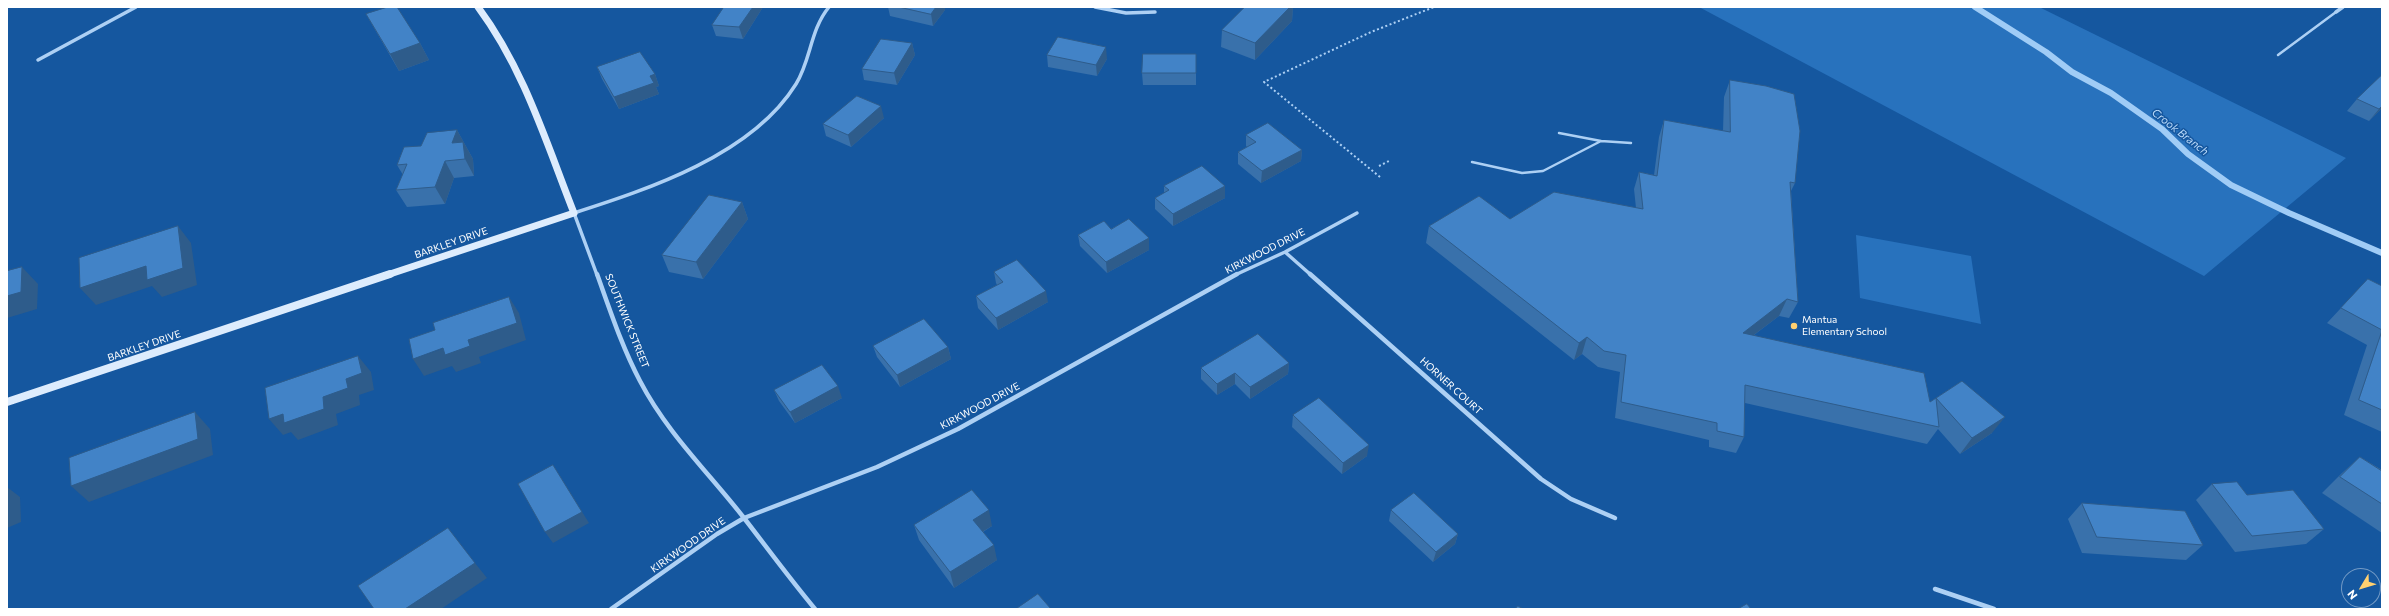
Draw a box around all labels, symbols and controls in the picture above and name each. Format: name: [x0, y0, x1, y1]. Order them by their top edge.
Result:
water label: Crook Branch: [2149, 106, 2211, 158]
street label: BARKLEY DRIVE: [413, 225, 489, 261]
street label: KIRKWOOD DRIVE: [1223, 226, 1307, 276]
street label: SOUTHWICK STREET: [603, 272, 651, 370]
place label: Mantua Elementary School: [1802, 314, 1887, 338]
marker: Mantua Elementary School: [1789, 321, 1799, 331]
street label: BARKLEY DRIVE: [106, 328, 182, 364]
street label: HORNER COURT: [1417, 355, 1485, 417]
street label: KIRKWOOD DRIVE: [938, 380, 1022, 432]
street label: KIRKWOOD DRIVE: [648, 515, 728, 575]
north arrow: [2341, 568, 2381, 608]
text: N: [2344, 588, 2360, 602]

